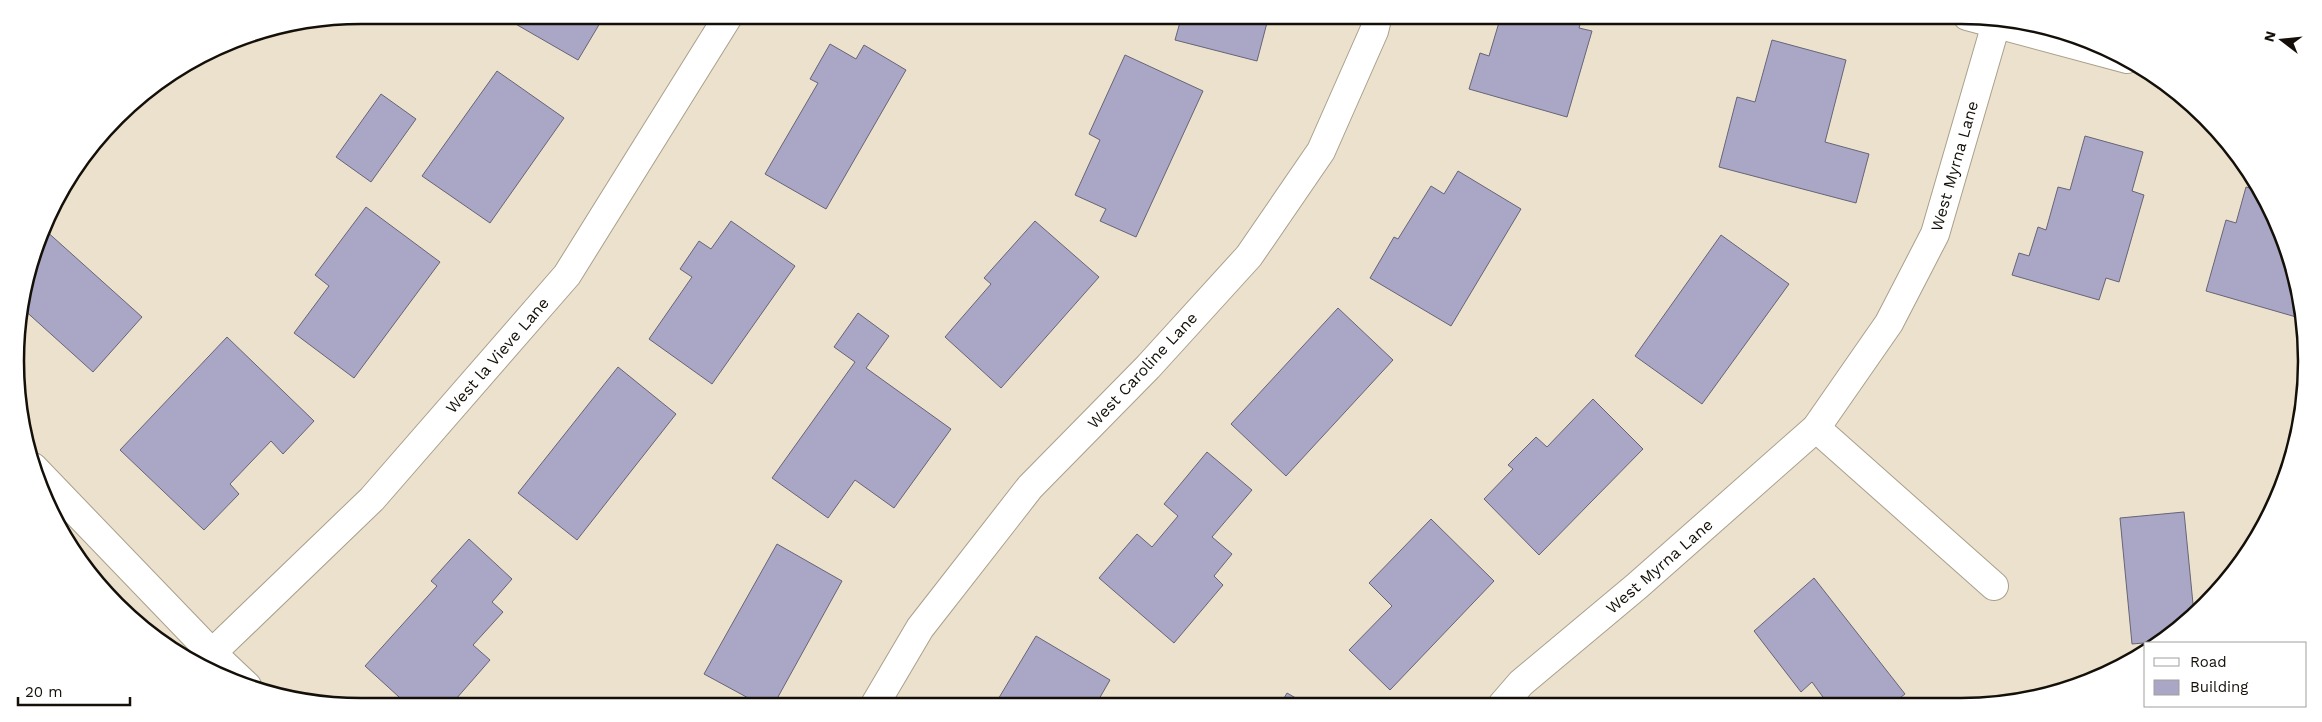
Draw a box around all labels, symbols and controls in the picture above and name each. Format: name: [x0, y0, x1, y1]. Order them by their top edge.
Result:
north arrow: [2257, 15, 2307, 65]
text: N: [2260, 29, 2279, 44]
street label: West Myrna Lane: [1927, 99, 1982, 234]
street label: West la Vieve Lane: [442, 293, 553, 417]
street label: West Caroline Lane: [1084, 308, 1201, 432]
street label: West Myrna Lane: [1602, 515, 1716, 618]
legend: [2144, 642, 2307, 707]
text: Road: [2190, 653, 2227, 671]
scale bar: [18, 674, 130, 706]
text: Building: [2190, 678, 2248, 696]
text: 20 m: [25, 683, 63, 701]

